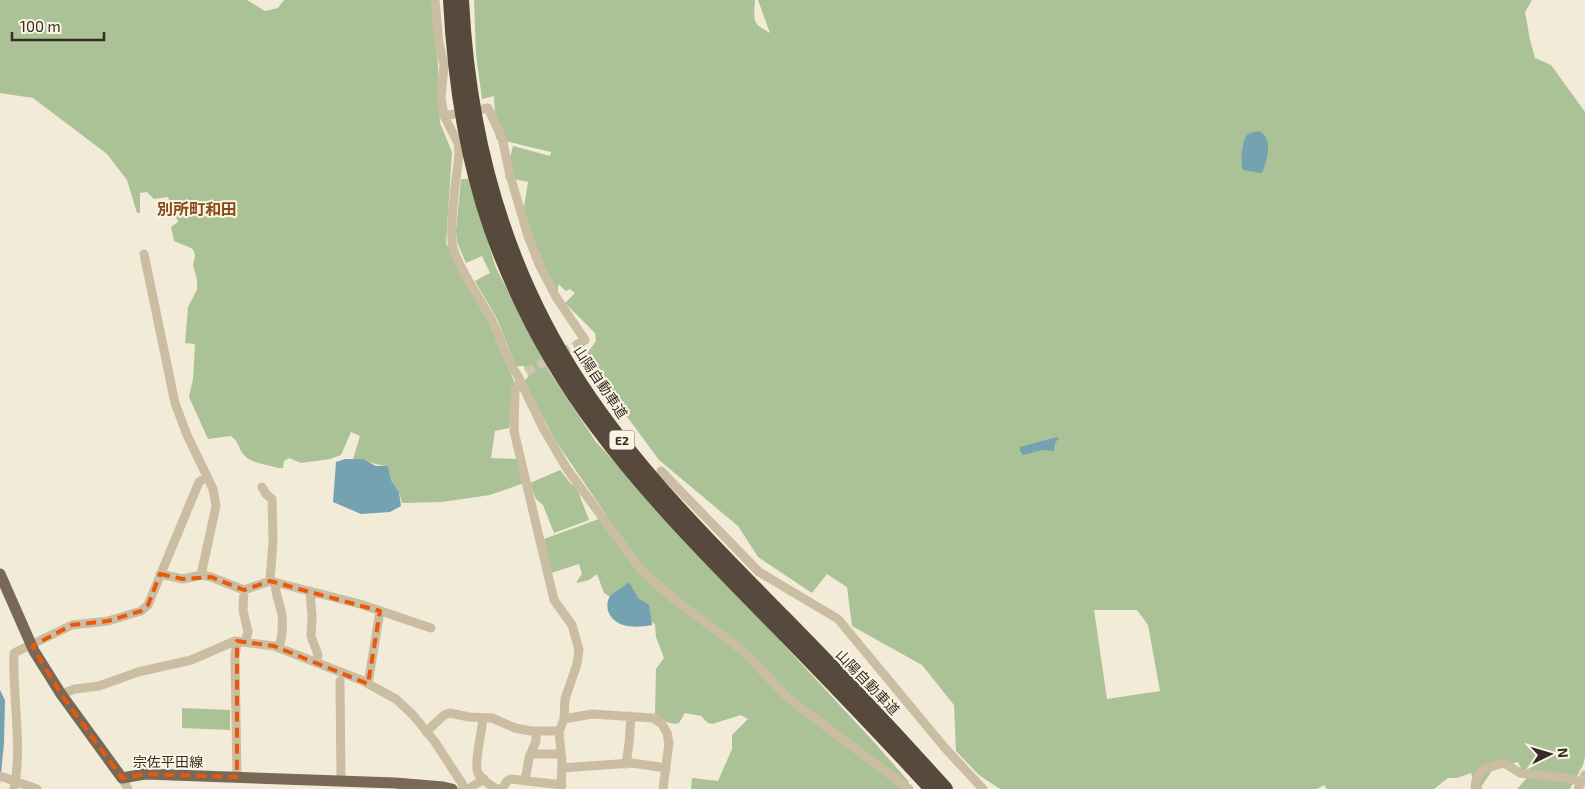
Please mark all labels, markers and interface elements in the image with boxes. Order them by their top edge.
scale bar [12,10,105,42]
text: 100 m [20,17,61,35]
district label: 別所町和田 [157,199,237,218]
street label: 山陽自動車道 [570,342,632,422]
road number: E2 [610,430,634,450]
street label: 山陽自動車道 [833,646,903,718]
north arrow [1525,729,1575,779]
text: N [1555,747,1572,759]
street label: 宗佐平田線 [133,753,203,770]

